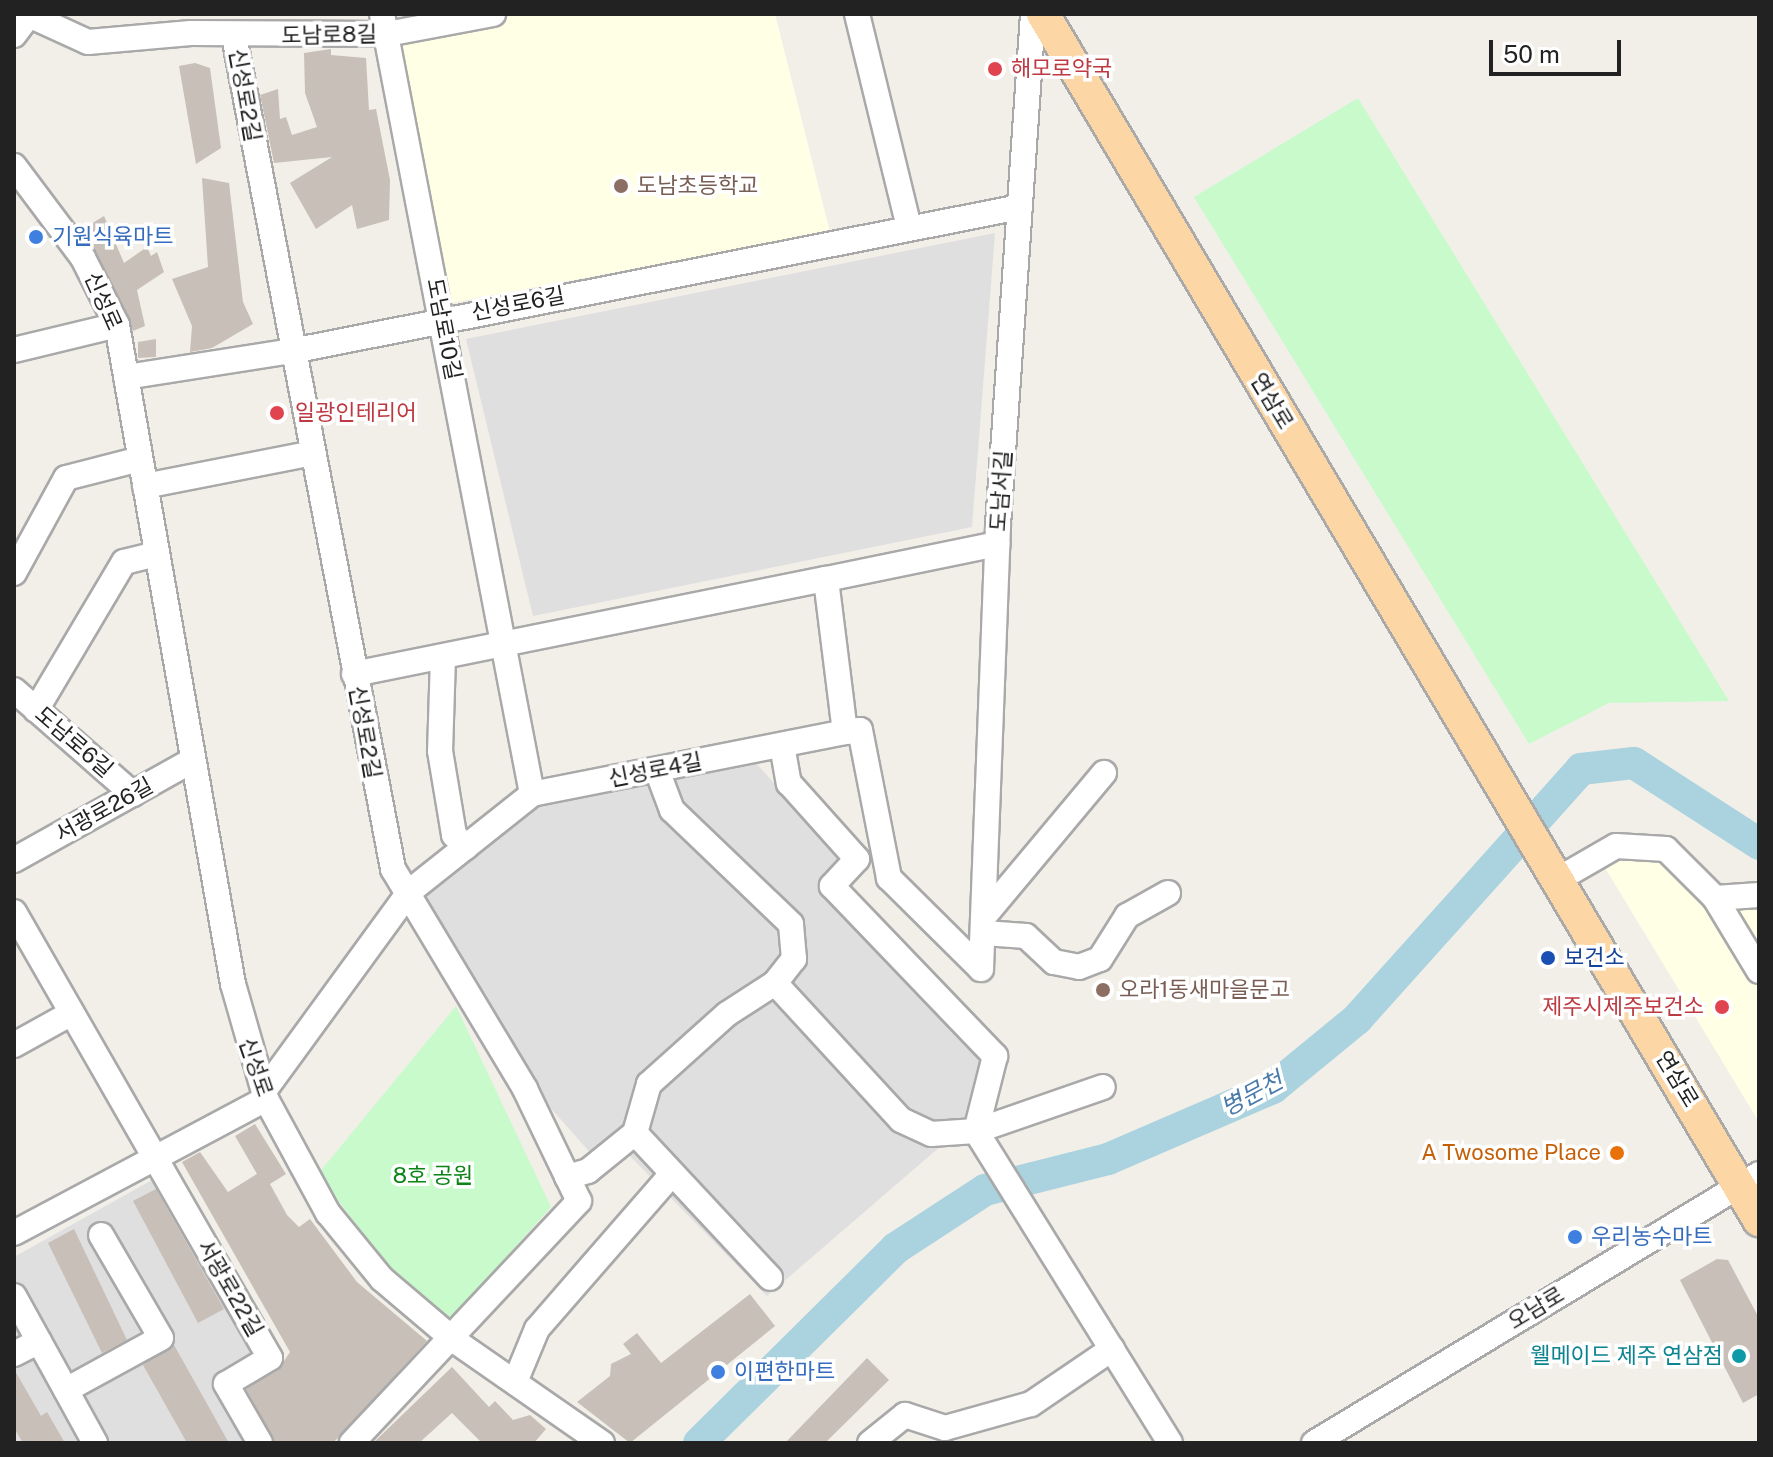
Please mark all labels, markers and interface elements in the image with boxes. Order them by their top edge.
street label: 도남로8길 [281,21,377,49]
scale bar [1493,24,1625,74]
text: 50 m [1503,40,1560,68]
street label: 신성로2길 [224,46,266,144]
place label: 해모로약국 [1011,56,1112,82]
marker: 해모로약국 [986,60,1004,78]
place label: 도남초등학교 [637,173,758,199]
marker: 도남초등학교 [612,177,630,195]
place label: 기원식육마트 [52,224,173,250]
marker: 기원식육마트 [27,228,45,246]
street label: 신성로 [79,268,127,334]
street label: 도남로10길 [421,276,467,382]
street label: 신성로6길 [469,282,567,326]
street label: 연삼로 [1245,368,1299,434]
place label: 일광인테리어 [295,400,416,426]
marker: 일광인테리어 [266,402,288,424]
street label: 도남서길 [985,450,1017,532]
street label: 신성로2길 [344,683,386,781]
street label: 도남로6길 [30,701,118,783]
street label: 신성로4길 [606,748,704,792]
street label: 서광로26길 [50,772,158,848]
place label: 보건소 [1564,945,1625,971]
marker: 보건소 [1539,949,1557,967]
place label: 오라1동새마을문고 [1119,977,1290,1003]
marker: 오라1동새마을문고 [1094,981,1112,999]
place label: 제주시제주보건소 [1542,994,1704,1020]
marker: 제주시제주보건소 [1711,996,1733,1018]
street label: 신성로 [234,1034,278,1100]
street label: 연삼로 [1650,1046,1704,1112]
water label: 병문천 [1216,1066,1288,1122]
place label: A Twosome Place [1421,1140,1601,1166]
marker: A Twosome Place [1608,1144,1626,1162]
park label: 8호 공원 [393,1163,473,1189]
place label: 우리농수마트 [1591,1224,1712,1250]
marker: 우리농수마트 [1566,1228,1584,1246]
street label: 서광로22길 [192,1235,268,1341]
street label: 오남로 [1503,1281,1569,1335]
place label: 웰메이드 제주 연삼점 [1530,1343,1723,1369]
marker: 웰메이드 제주 연삼점 [1730,1347,1748,1365]
place label: 이편한마트 [734,1359,835,1385]
marker: 이편한마트 [709,1363,727,1381]

